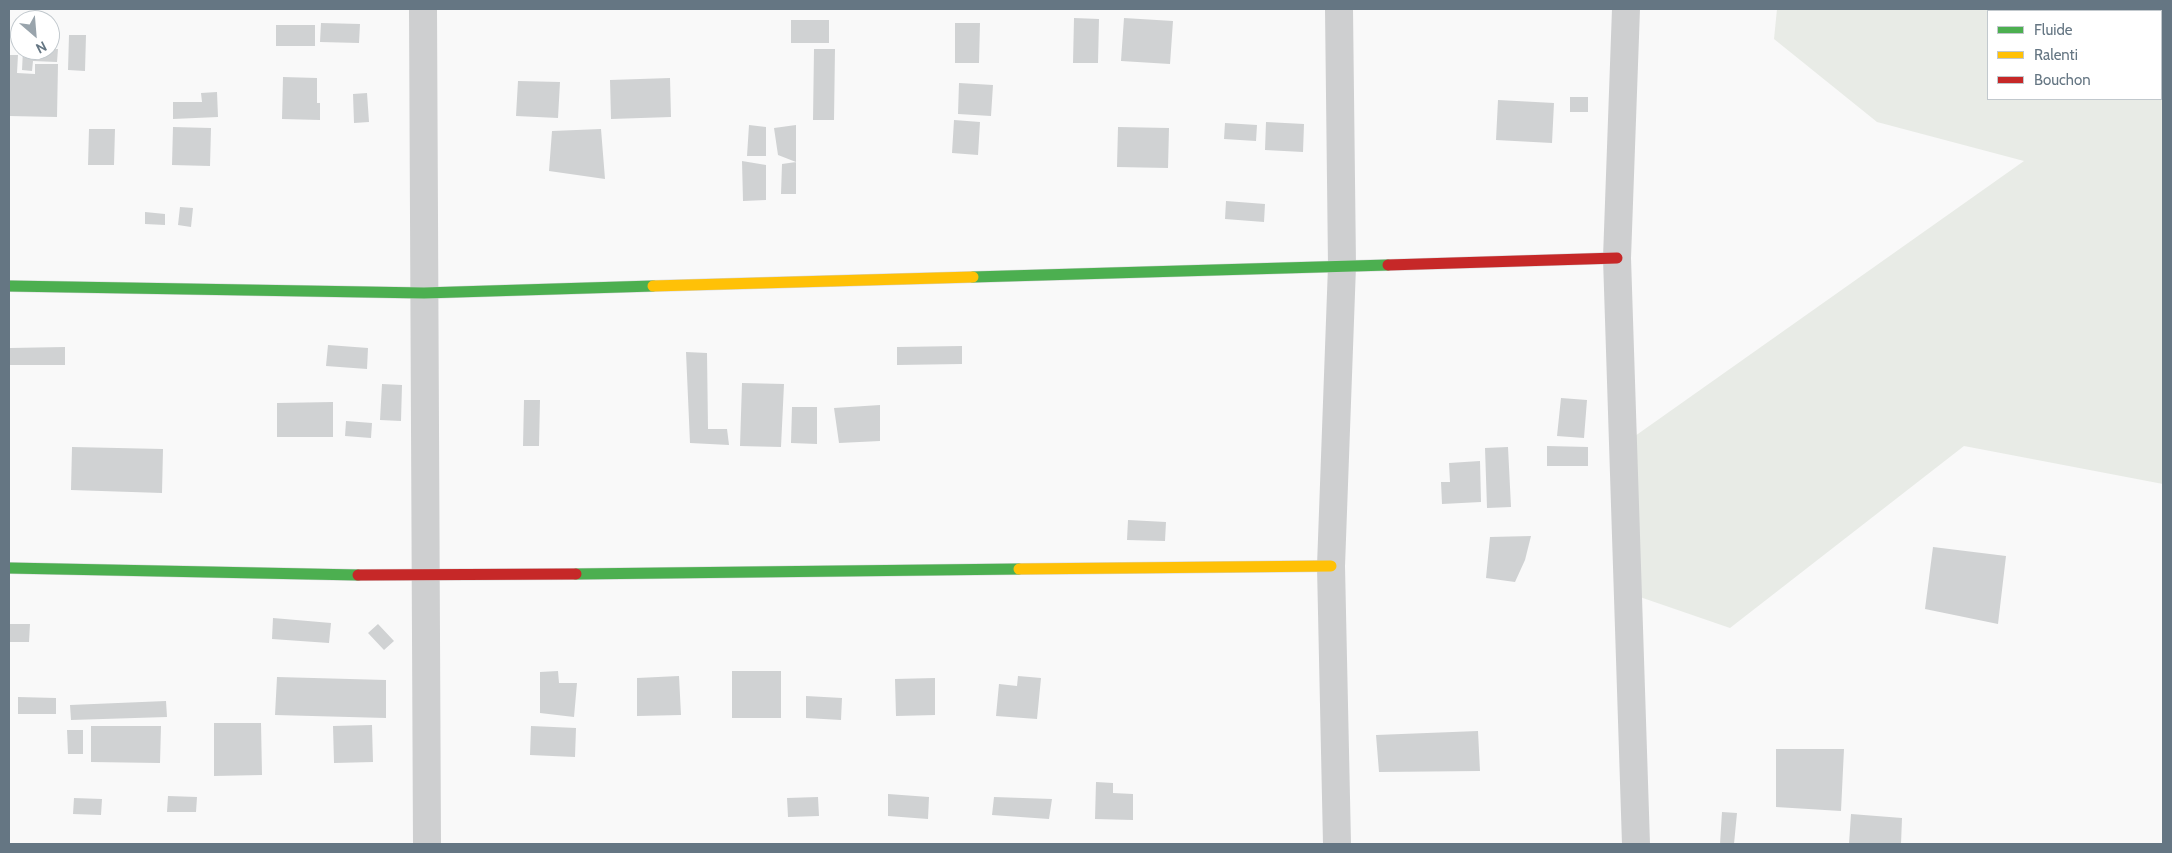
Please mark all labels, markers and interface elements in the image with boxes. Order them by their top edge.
north arrow [10,10,60,60]
legend [1987,10,2162,100]
text: Fluide [2034,21,2072,39]
text: N [33,37,50,58]
text: Ralenti [2034,46,2078,64]
text: Bouchon [2034,71,2091,89]

